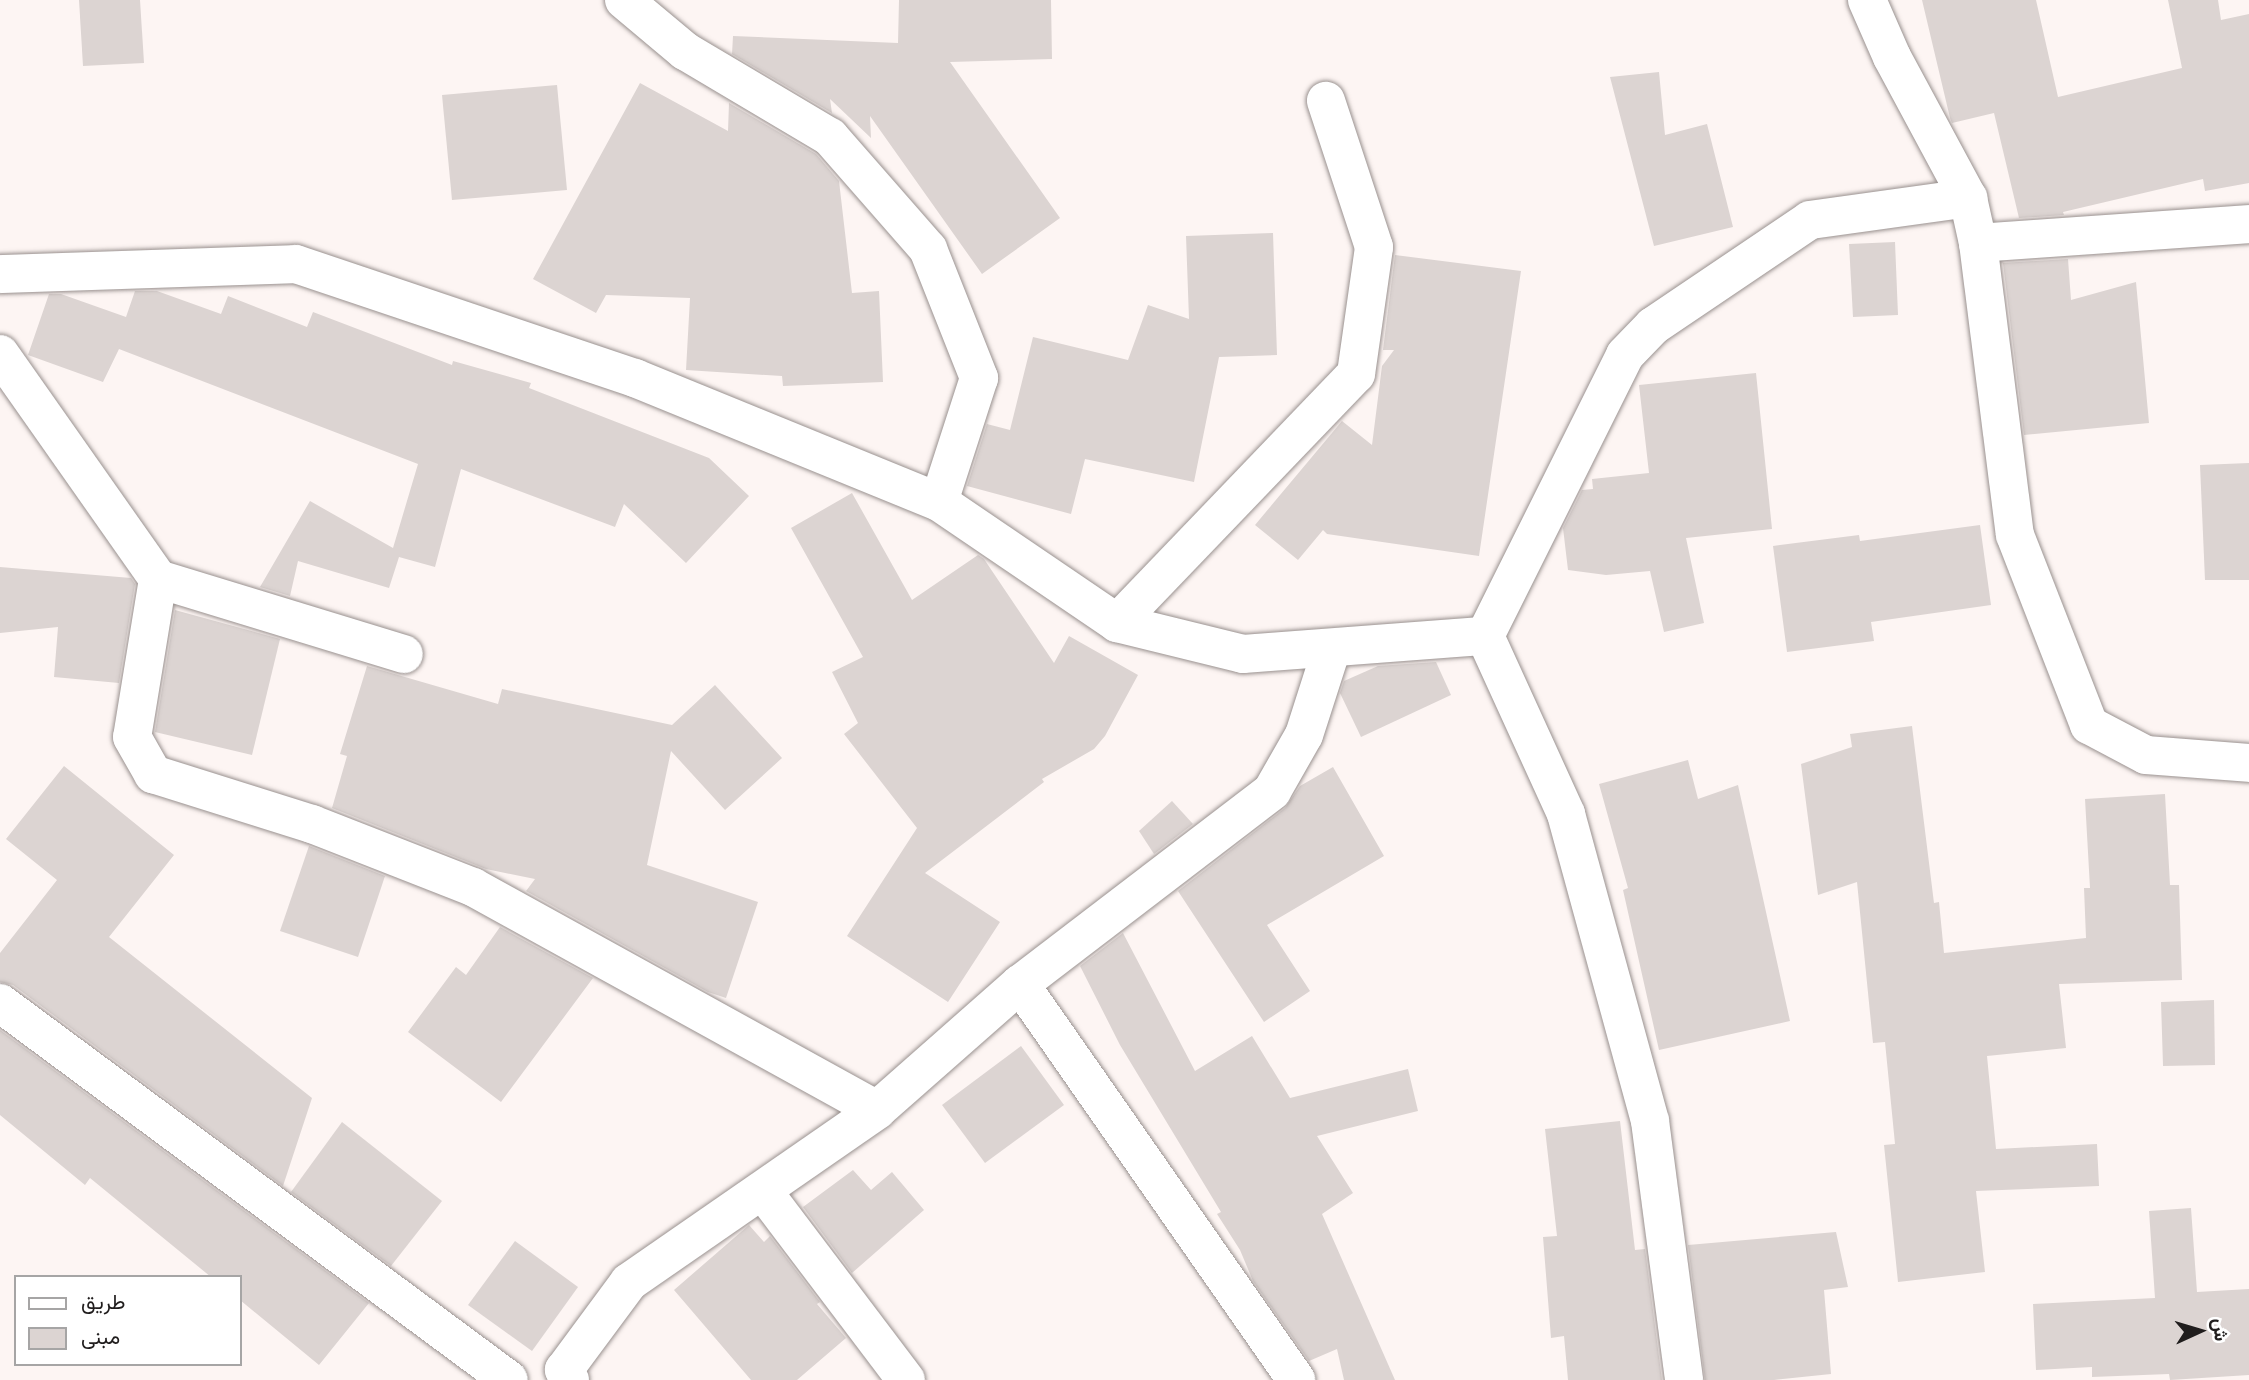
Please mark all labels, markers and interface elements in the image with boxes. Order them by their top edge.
legend [14,1275,242,1366]
text: طريق [81,1289,126,1314]
north arrow [2165,1296,2235,1366]
text: ش [2209,1317,2233,1342]
text: مبنى [81,1324,120,1349]

